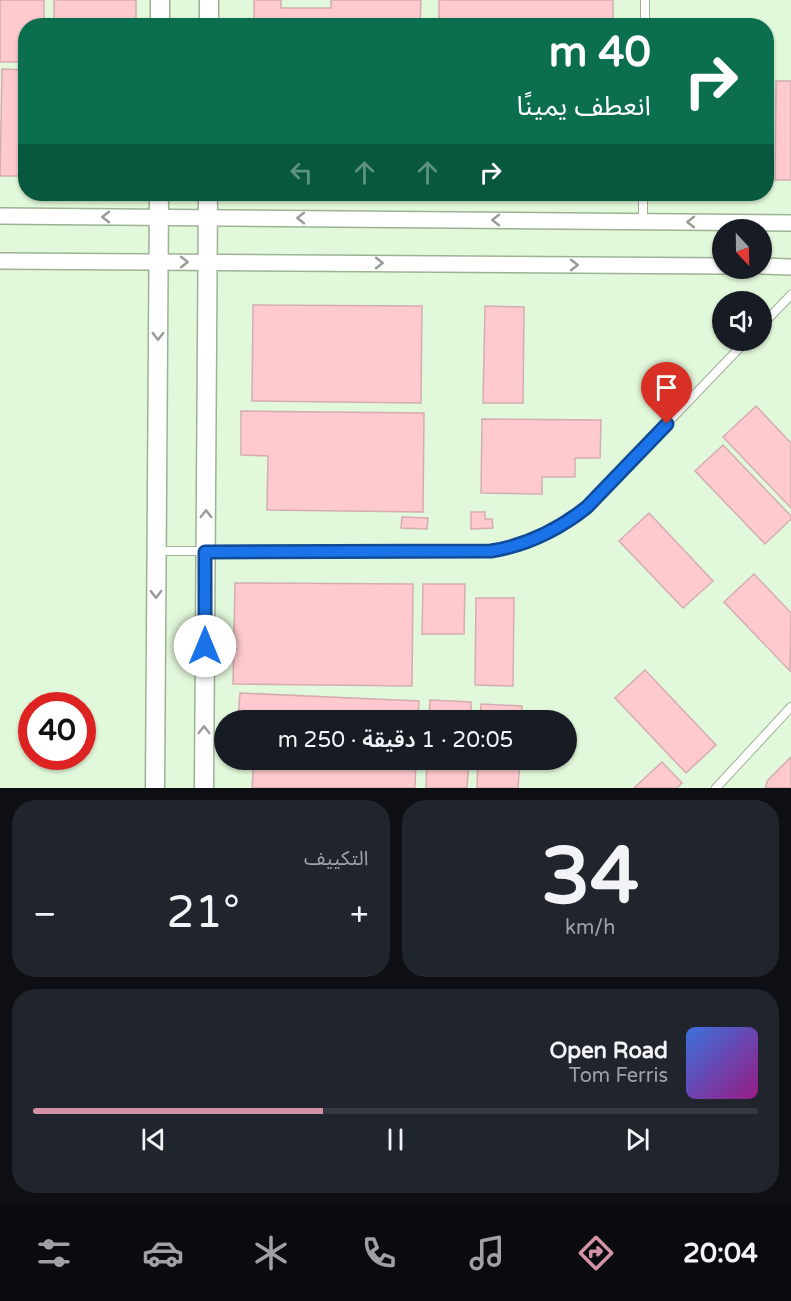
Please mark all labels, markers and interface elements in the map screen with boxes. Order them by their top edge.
text: 40 m [549,27,651,78]
icon: right [672,42,750,120]
text: انعطف يمينًا [517,90,651,123]
icon: left [285,156,318,189]
icon: ahead [348,156,381,189]
icon: ahead [411,156,444,189]
icon: right [474,156,507,189]
one-way arrow [101,211,110,223]
one-way arrow [296,212,305,225]
one-way arrow [491,214,500,226]
one-way arrow [686,216,695,228]
north arrow [712,219,772,279]
map controls [712,219,772,351]
one-way arrow [180,256,189,268]
one-way arrow [375,257,384,269]
one-way arrow [570,259,579,271]
button: sound [712,291,772,351]
one-way arrow [152,331,164,340]
pin [641,362,692,424]
icon: arrive [650,371,683,404]
one-way arrow [199,509,212,518]
one-way arrow [150,589,162,598]
position arrow [173,614,237,678]
speed limit sign: 40 [18,692,96,770]
one-way arrow [198,725,210,734]
text: 20:05 · 1 دقيقة · 250 m [278,727,513,753]
text: 34 [541,830,639,924]
text: التكييف [304,847,369,871]
text: 21° [166,886,240,940]
text: − [33,895,57,934]
text: + [350,895,368,934]
text: km/h [565,916,615,940]
text: Open Road [550,1038,668,1064]
text: Tom Ferris [569,1064,668,1088]
icon: previous [137,1123,170,1156]
icon: pause [379,1123,412,1156]
icon: next [621,1123,654,1156]
icon: filters [33,1232,75,1274]
icon: car [142,1232,184,1274]
icon: climate [250,1232,292,1274]
icon: phone [358,1232,400,1274]
icon: music [466,1232,508,1274]
icon: directions [575,1232,617,1274]
text: 20:04 [683,1237,758,1270]

